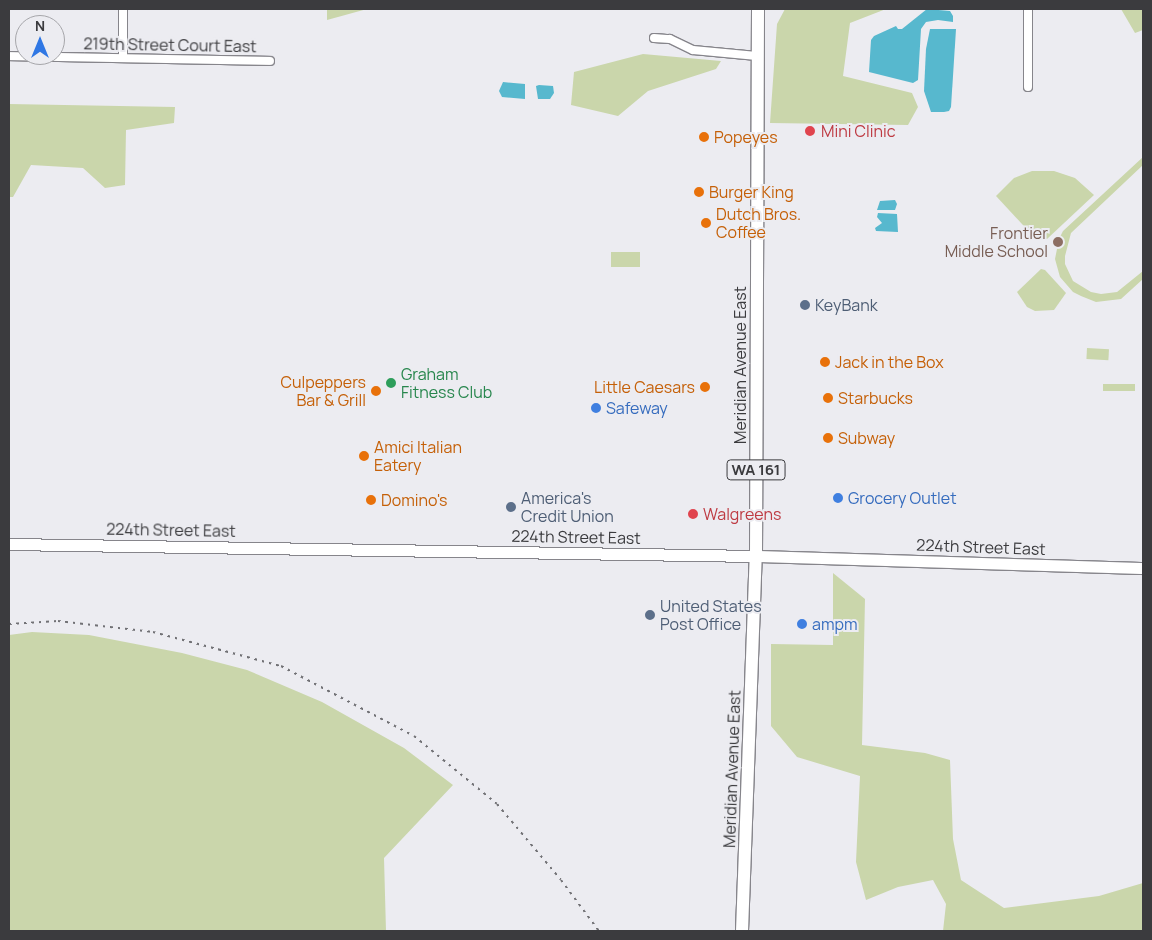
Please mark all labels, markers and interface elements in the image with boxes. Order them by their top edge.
north arrow [15,15,65,65]
text: N [35,16,45,35]
street label: 219th Street Court East [83,34,257,56]
place label: Mini Clinic [821,121,896,141]
marker: Mini Clinic [803,124,817,138]
place label: Popeyes [714,127,778,147]
marker: Popeyes [698,131,710,143]
place label: Burger King [709,182,794,202]
marker: Burger King [693,186,705,198]
place label: Dutch Bros. Coffee [716,204,801,242]
marker: Dutch Bros. Coffee [700,217,712,229]
place label: Frontier Middle School [945,223,1048,261]
marker: Frontier Middle School [1052,236,1064,248]
street label: Meridian Avenue East [730,286,750,444]
place label: KeyBank [815,295,878,315]
marker: KeyBank [799,299,811,311]
place label: Jack in the Box [835,352,944,372]
marker: Jack in the Box [819,356,831,368]
place label: Graham Fitness Club [401,364,492,402]
place label: Culpeppers Bar & Grill [281,372,366,410]
marker: Graham Fitness Club [385,377,397,389]
place label: Little Caesars [594,377,695,397]
marker: Little Caesars [699,381,711,393]
marker: Culpeppers Bar & Grill [370,385,382,397]
place label: Starbucks [838,388,913,408]
marker: Starbucks [822,392,834,404]
place label: Safeway [606,398,668,418]
marker: Safeway [590,402,602,414]
place label: Subway [838,428,895,448]
marker: Subway [822,432,834,444]
place label: Amici Italian Eatery [374,437,462,475]
marker: Amici Italian Eatery [358,450,370,462]
road number: WA 161 [726,458,786,482]
place label: America's Credit Union [521,488,614,526]
place label: Grocery Outlet [848,488,957,508]
place label: Domino's [381,490,447,510]
marker: Grocery Outlet [832,492,844,504]
marker: Domino's [365,494,377,506]
marker: America's Credit Union [505,501,517,513]
place label: Walgreens [703,504,781,524]
marker: Walgreens [687,508,699,520]
street label: 224th Street East [106,519,236,541]
street label: 224th Street East [511,526,641,548]
street label: 224th Street East [916,535,1046,559]
place label: United States Post Office [660,596,762,634]
marker: United States Post Office [644,609,656,621]
place label: ampm [812,614,857,634]
marker: ampm [796,618,808,630]
street label: Meridian Avenue East [720,690,744,848]

